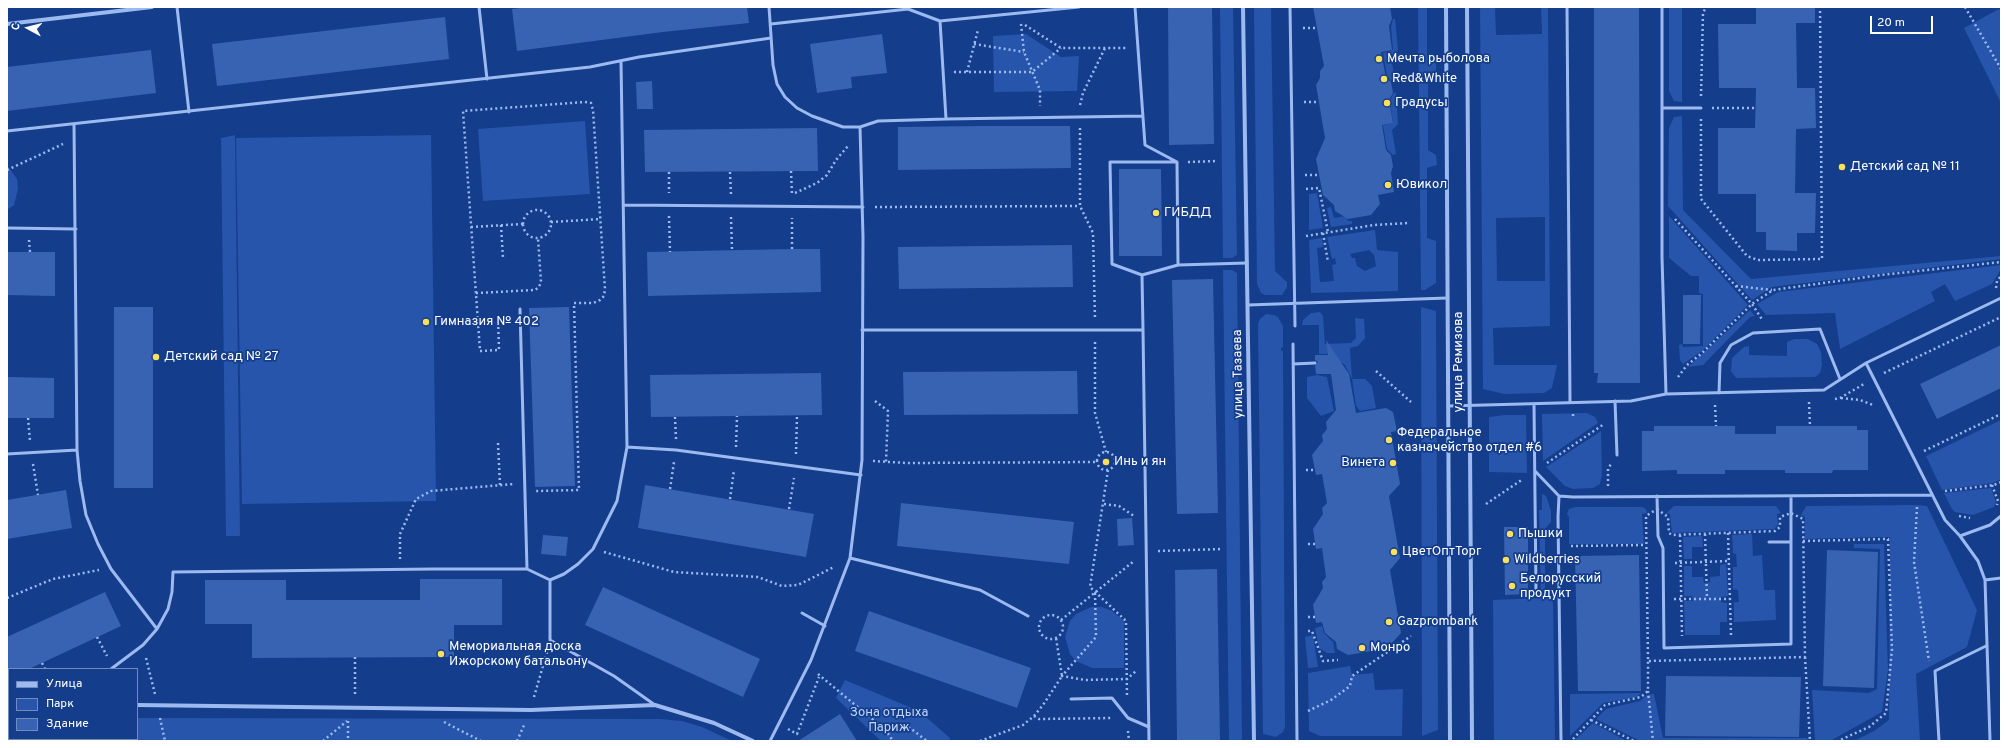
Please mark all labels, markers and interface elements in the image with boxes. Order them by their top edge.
north arrow [8,8,48,48]
scale bar [1872,8,1935,34]
text: 20 m [1877,15,1905,31]
text: С [9,22,23,31]
place label: Мечта рыболова [1387,51,1490,67]
marker: Мечта рыболова [1374,54,1384,64]
place label: Red&White [1392,71,1457,87]
marker: Red&White [1379,74,1389,84]
place label: Градусы [1395,95,1448,111]
marker: Градусы [1382,98,1392,108]
place label: Детский сад № 11 [1850,159,1960,175]
marker: Детский сад № 11 [1837,162,1847,172]
place label: Ювикол [1396,177,1447,193]
marker: Ювикол [1383,180,1393,190]
place label: ГИБДД [1164,205,1211,221]
marker: ГИБДД [1151,208,1161,218]
street label: улица Ремизова [1451,312,1467,412]
place label: Гимназия № 402 [434,314,539,330]
marker: Гимназия № 402 [421,317,431,327]
street label: улица Тазаева [1230,329,1248,419]
place label: Детский сад № 27 [164,349,279,365]
marker: Детский сад № 27 [151,352,161,362]
place label: Федеральное казначейство отдел #6 [1397,425,1542,456]
marker: Федеральное казначейство отдел #6 [1384,435,1394,445]
place label: Инь и ян [1114,454,1166,470]
place label: Винета [1341,455,1385,471]
marker: Инь и ян [1101,457,1111,467]
marker: Винета [1388,458,1398,468]
place label: Пышки [1518,526,1563,542]
marker: Пышки [1505,529,1515,539]
place label: ЦветОптТорг [1402,544,1481,560]
marker: ЦветОптТорг [1389,547,1399,557]
place label: Wildberries [1514,552,1580,568]
marker: Wildberries [1501,555,1511,565]
place label: Белорусский продукт [1520,571,1601,602]
marker: Белорусский продукт [1507,581,1517,591]
place label: Gazprombank [1397,614,1478,630]
marker: Gazprombank [1384,617,1394,627]
place label: Мемориальная доска Ижорскому батальону [449,639,588,670]
place label: Монро [1370,640,1410,656]
marker: Монро [1357,643,1367,653]
marker: Мемориальная доска Ижорскому батальону [436,649,446,659]
legend [8,668,138,740]
text: Улица [46,676,82,692]
text: Парк [46,696,74,712]
park label: Зона отдыха Париж [850,705,928,736]
text: Здание [46,716,89,732]

